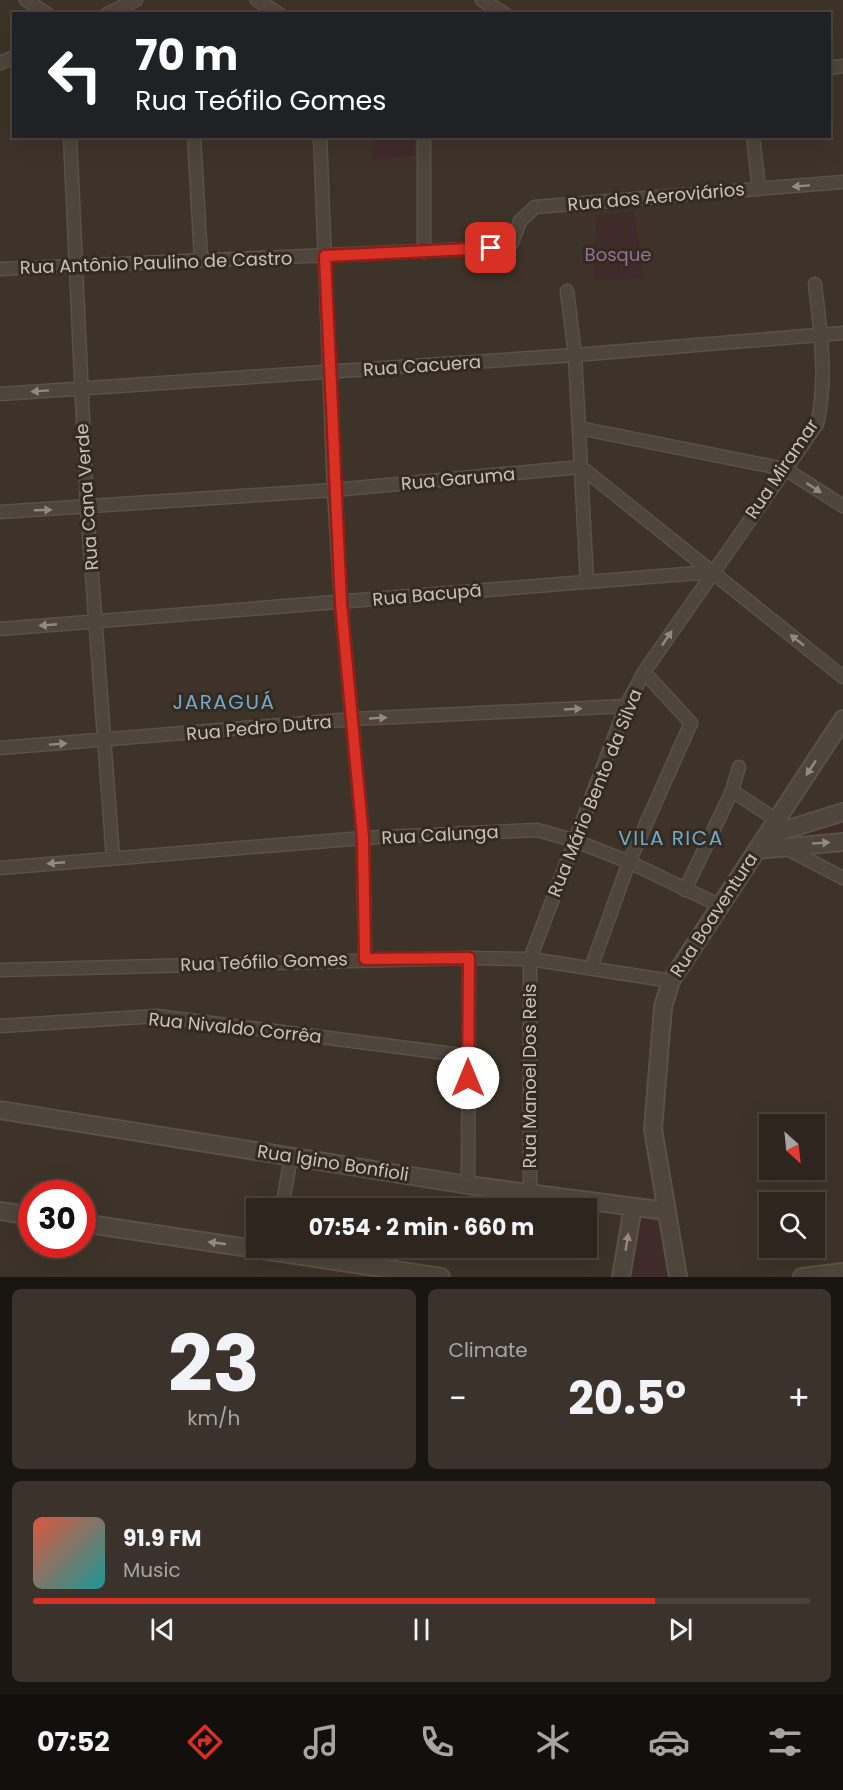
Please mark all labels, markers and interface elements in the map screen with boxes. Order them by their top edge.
text: 70 m [135,26,238,85]
icon: left [36,36,114,114]
text: Rua Teófilo Gomes [135,82,386,119]
street label: Rua dos Aeroviários [566,176,746,217]
one-way arrow [792,181,811,190]
pin [465,222,516,273]
icon: arrive [474,231,507,264]
park label: Bosque [585,242,651,267]
street label: Rua Antônio Paulino de Castro [19,245,293,280]
street label: Rua Cacuera [362,349,482,382]
one-way arrow [31,387,50,396]
street label: Rua Miramar [739,414,824,524]
street label: Rua Cana Verde [69,423,104,571]
street label: Rua Garuma [400,461,516,496]
one-way arrow [806,482,822,493]
one-way arrow [34,505,53,514]
street label: Rua Bacupã [371,577,483,612]
one-way arrow [39,621,58,630]
one-way arrow [661,630,672,646]
one-way arrow [789,634,805,647]
street label: Rua Mário Bento da Silva [541,685,648,900]
district label: JARAGUÁ [173,688,275,716]
one-way arrow [564,704,583,713]
street label: Rua Pedro Dutra [185,709,333,746]
one-way arrow [369,714,388,723]
one-way arrow [49,739,68,749]
one-way arrow [805,760,817,776]
street label: Rua Calunga [381,819,499,850]
district label: VILA RICA [618,824,724,852]
one-way arrow [811,839,830,848]
street label: Rua Boaventura [664,848,763,982]
one-way arrow [47,858,66,868]
street label: Rua Teófilo Gomes [180,946,348,977]
street label: Rua Manoel Dos Reis [517,984,542,1168]
street label: Rua Nivaldo Corrêa [147,1006,323,1049]
position arrow [436,1046,500,1110]
north arrow [759,1114,825,1180]
map controls [759,1114,825,1258]
street label: Rua Igino Bonfioli [256,1138,411,1187]
speed limit sign: 30 [18,1180,96,1258]
button: search [759,1192,825,1258]
text: 07:54 · 2 min · 660 m [309,1212,534,1243]
one-way arrow [623,1232,632,1251]
one-way arrow [208,1239,227,1248]
text: 23 [168,1309,260,1418]
text: Climate [449,1336,528,1364]
text: 20.5° [568,1367,686,1430]
text: − [449,1375,467,1422]
text: + [787,1375,810,1422]
text: km/h [187,1404,240,1432]
text: 91.9 FM [123,1523,201,1554]
text: Music [123,1556,181,1584]
icon: previous [146,1613,179,1646]
icon: pause [405,1613,438,1646]
icon: next [664,1613,697,1646]
icon: directions [184,1721,226,1763]
icon: music [300,1721,342,1763]
icon: phone [416,1721,458,1763]
icon: climate [532,1721,574,1763]
icon: car [648,1721,690,1763]
icon: filters [764,1721,806,1763]
text: 07:52 [37,1723,110,1760]

